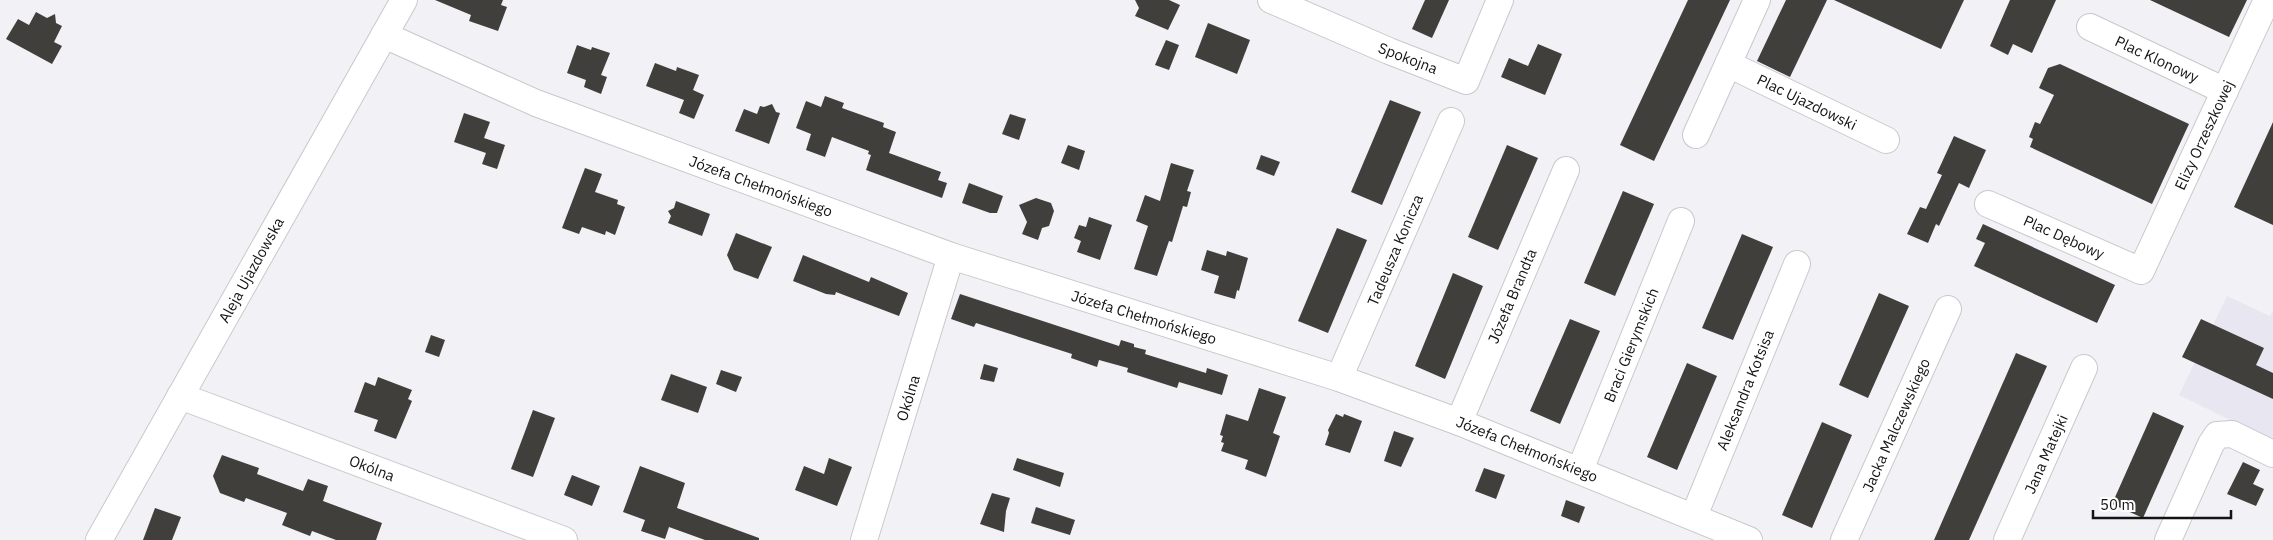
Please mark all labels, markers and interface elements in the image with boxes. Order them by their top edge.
street label: Plac Klonowy [2112,31,2202,87]
street label: Spokojna [1376,38,1440,78]
street label: Plac Ujazdowski [1754,70,1860,134]
street label: Elizy Orzeszkowej [2170,77,2238,193]
street label: Józefa Chełmońskiego [687,151,835,221]
street label: Tadeusza Konicza [1363,192,1427,308]
street label: Plac Dębowy [2021,211,2108,263]
street label: Aleja Ujazdowska [214,214,288,326]
street label: Józefa Brandta [1483,246,1541,346]
street label: Braci Gierymskich [1599,285,1663,405]
street label: Józefa Chełmońskiego [1069,286,1219,348]
street label: Aleksandra Kotsisa [1712,327,1778,453]
street label: Jacka Malczewskiego [1858,355,1934,495]
street label: Okólna [892,373,924,423]
street label: Jana Matejki [2020,411,2072,497]
street label: Józefa Chełmońskiego [1453,412,1601,486]
street label: Okólna [347,451,397,485]
scale bar [2093,488,2230,520]
text: 50 m [2100,495,2135,514]

